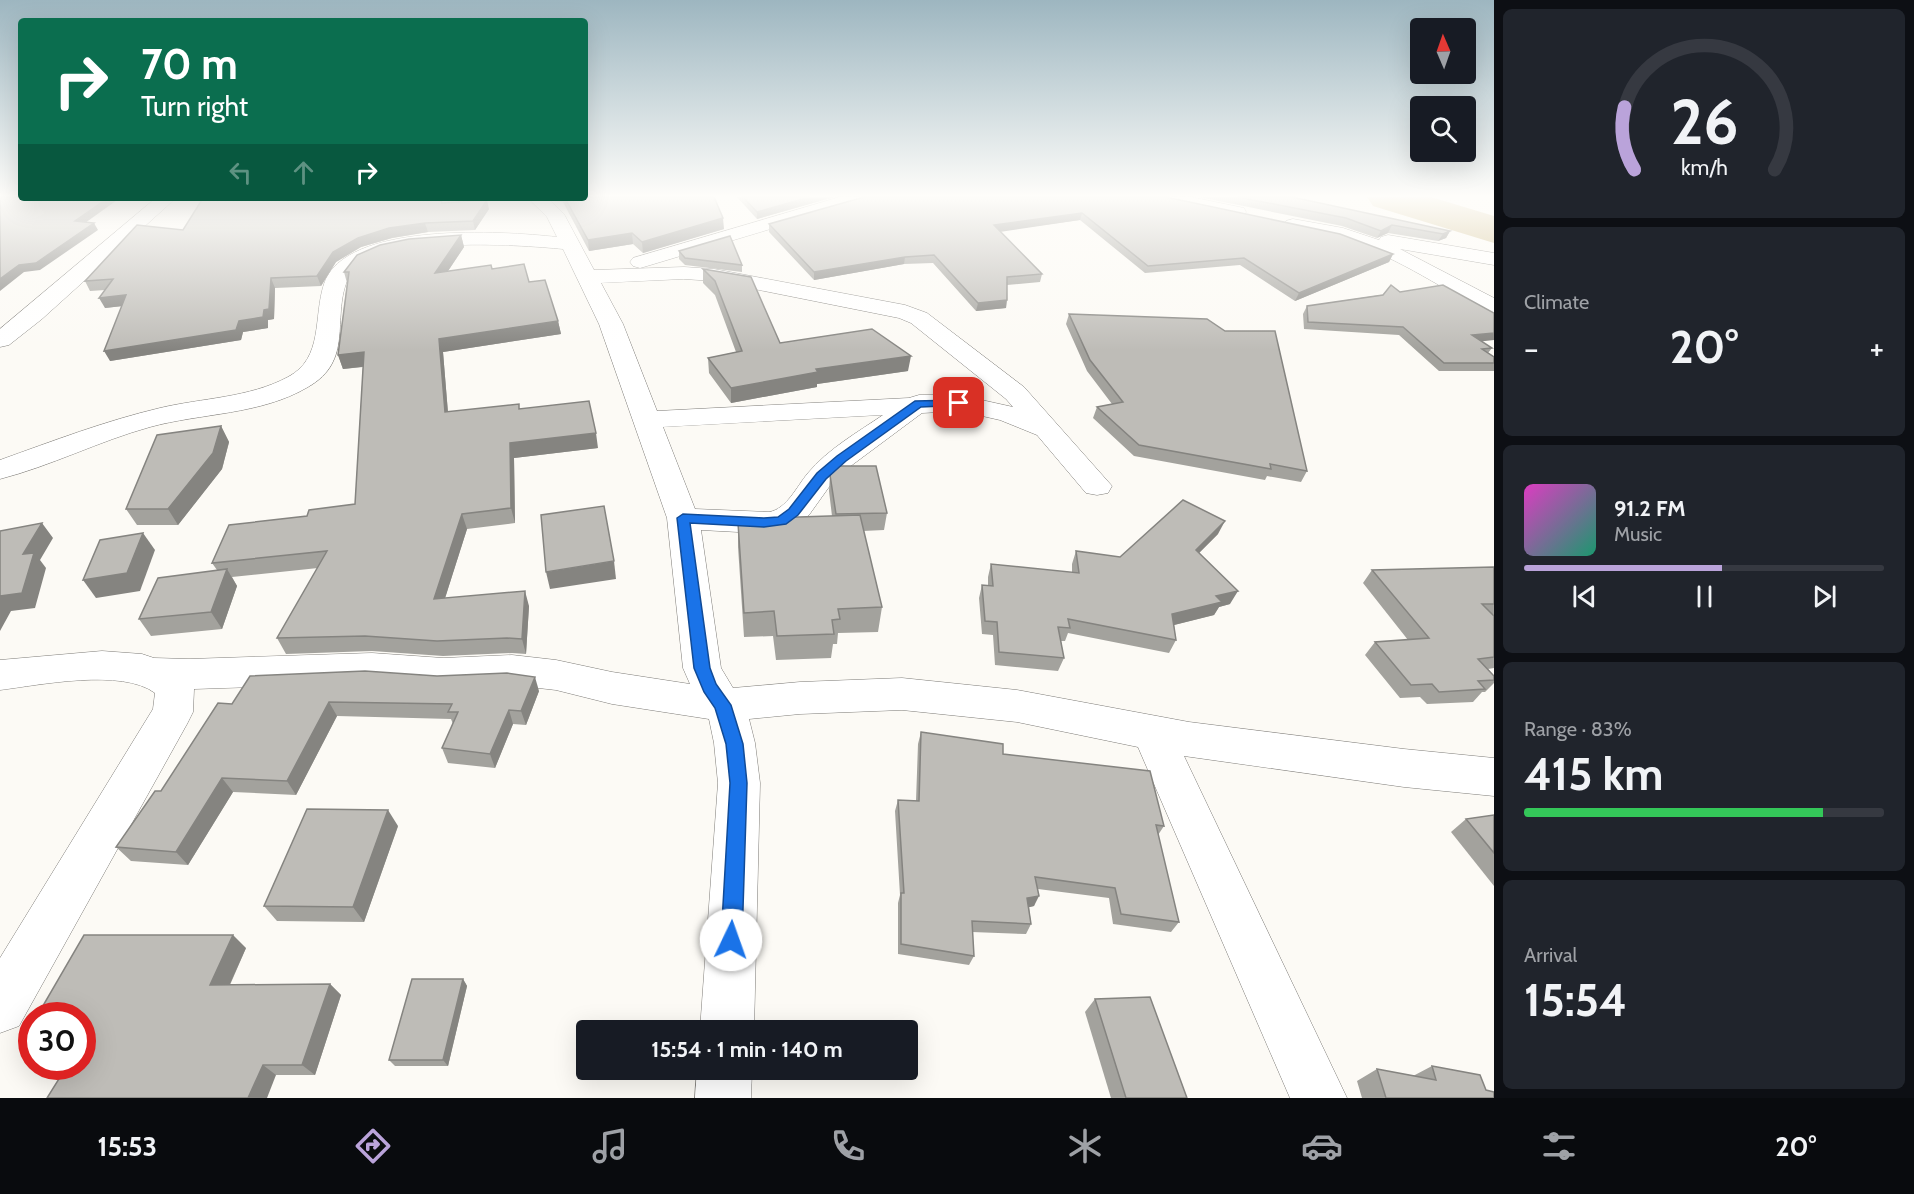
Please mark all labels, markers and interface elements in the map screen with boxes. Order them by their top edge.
north arrow [1410,18,1476,84]
map controls [1410,18,1476,162]
text: 70 m [141,38,238,90]
icon: right [42,42,120,120]
text: 26 [1670,85,1738,161]
text: Turn right [141,90,248,123]
button: search [1410,96,1476,162]
text: km/h [1681,155,1727,181]
icon: left [224,156,257,189]
icon: ahead [287,156,320,189]
icon: right [350,156,383,189]
text: Climate [1524,290,1589,314]
text: 20° [1670,320,1738,374]
text: − [1524,328,1539,368]
text: + [1869,328,1884,368]
pin [933,377,984,428]
icon: arrive [942,386,975,419]
text: 91.2 FM [1614,495,1685,522]
text: Music [1614,522,1662,546]
icon: previous [1568,580,1601,613]
icon: pause [1688,580,1721,613]
icon: next [1808,580,1841,613]
text: Range · 83% [1524,717,1632,741]
text: 415 km [1524,747,1663,801]
position arrow [699,908,763,972]
text: Arrival [1524,943,1577,967]
text: 15:54 [1524,973,1627,1027]
speed limit sign: 30 [18,1002,96,1080]
text: 15:54 · 1 min · 140 m [651,1036,843,1063]
icon: directions [352,1125,394,1167]
icon: music [589,1125,631,1167]
icon: phone [827,1125,869,1167]
icon: climate [1064,1125,1106,1167]
icon: car [1301,1125,1343,1167]
icon: filters [1538,1125,1580,1167]
text: 15:53 [98,1130,157,1163]
text: 20° [1775,1130,1816,1163]

